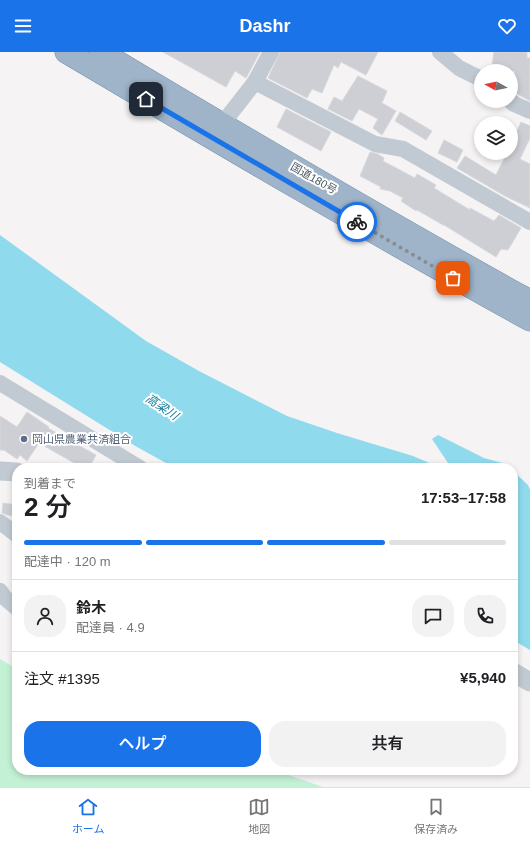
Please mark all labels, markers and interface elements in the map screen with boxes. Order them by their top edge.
icon: menu [12,15,34,37]
icon: heart [496,15,518,37]
text: Dashr [239,16,291,36]
north arrow [474,64,518,108]
map controls [474,64,518,160]
pin [129,82,163,116]
icon: home [135,88,157,110]
button: layers [474,116,518,160]
street label: 国道180号 [289,160,339,196]
courier [337,202,377,242]
icon: bike [346,211,368,233]
pin [436,261,470,295]
icon: bag [442,267,464,289]
water label: 高梁川 [143,391,182,424]
place label: 岡山県農業共済組合 [32,433,131,445]
marker: 岡山県農業共済組合 [19,434,29,444]
text: 到着まで [24,476,76,491]
text: 17:53–17:58 [421,489,506,506]
text: 2 分 [24,492,72,522]
text: 配達中 · 120 m [24,554,111,569]
button: person [24,595,66,637]
button: chat [412,595,454,637]
button: phone [464,595,506,637]
text: 鈴木 [76,599,106,616]
text: 配達員 · 4.9 [76,620,145,635]
text: ¥5,940 [460,669,506,686]
text: 注文 #1395 [24,670,100,687]
button: ヘルプ [24,721,261,767]
button: 共有 [269,721,506,767]
tab: ホーム [72,796,105,836]
tab: 地図 [248,796,270,836]
tab: 保存済み [414,796,458,836]

